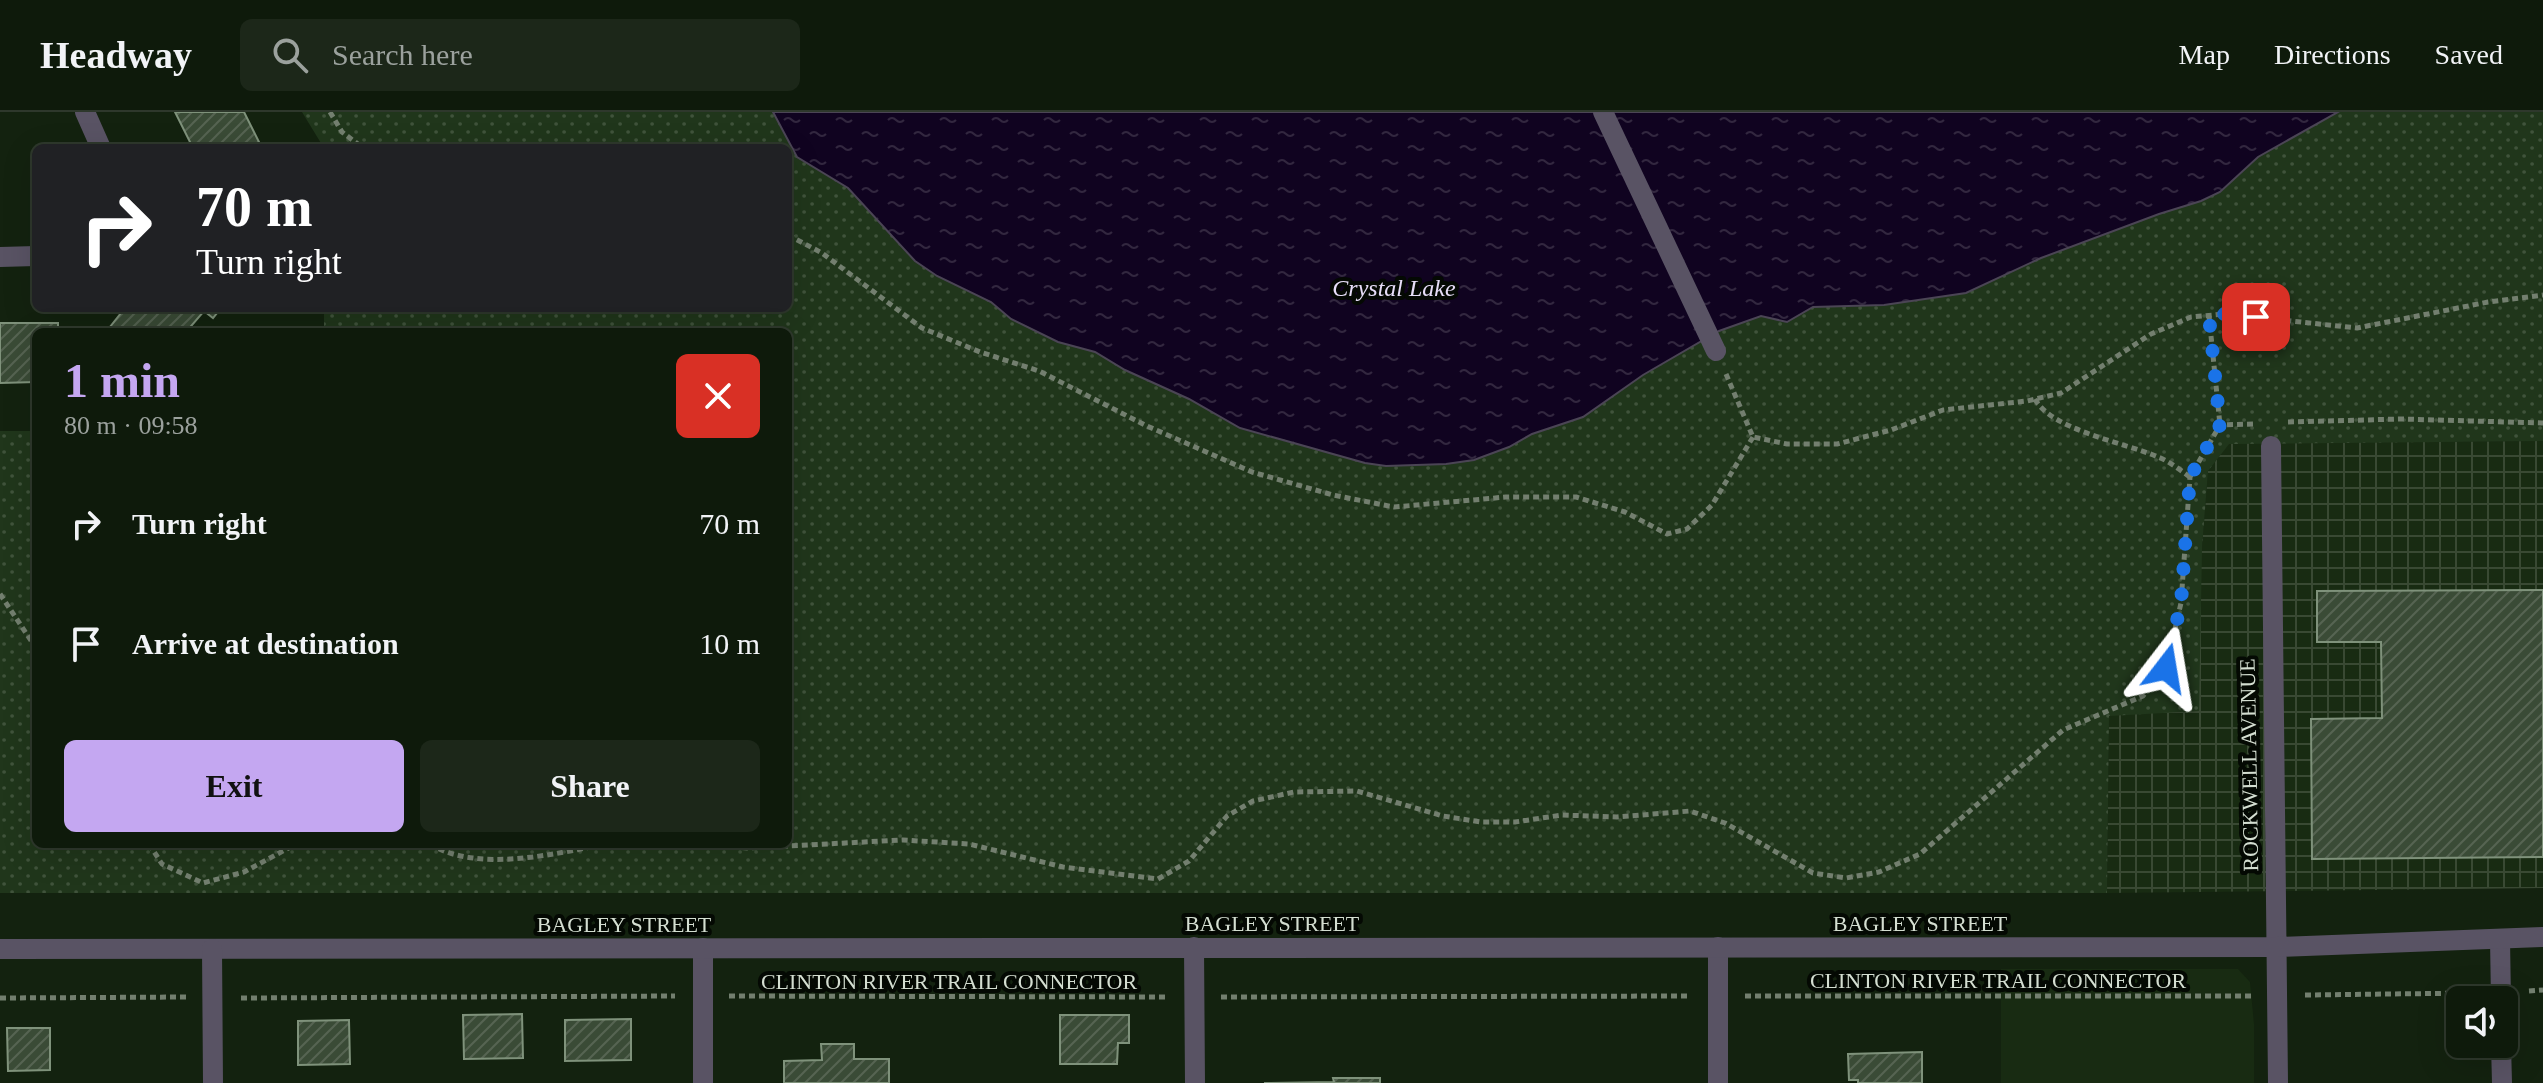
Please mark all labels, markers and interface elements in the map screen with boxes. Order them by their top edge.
search box [240,19,800,91]
icon: search [268,33,312,77]
text: Headway [40,34,192,76]
text: Search here [332,38,473,71]
text: Map [2179,39,2230,70]
text: Directions [2274,39,2391,70]
text: Saved [2435,39,2503,70]
icon: right [64,176,168,280]
text: 70 m [196,176,313,238]
text: Turn right [196,242,342,282]
water label: Crystal Lake [1332,275,1456,301]
pin [2222,283,2290,351]
icon: arrive [2234,295,2278,339]
text: 1 min [64,354,180,407]
button: close [676,354,760,438]
text: 80 m · 09:58 [64,411,198,440]
icon: right [64,502,108,546]
text: Turn right [132,507,267,540]
text: 70 m [699,507,760,540]
icon: arrive [64,622,108,666]
position arrow [2124,626,2208,710]
text: Arrive at destination [132,627,399,660]
text: 10 m [699,627,760,660]
street label: ROCKWELL AVENUE [2235,658,2263,872]
button: Exit [64,740,404,832]
button: Share [420,740,760,832]
street label: BAGLEY STREET [1185,911,1360,936]
street label: BAGLEY STREET [1833,911,2008,936]
street label: BAGLEY STREET [537,912,712,937]
street label: CLINTON RIVER TRAIL CONNECTOR [1810,968,2186,993]
street label: CLINTON RIVER TRAIL CONNECTOR [761,969,1137,994]
map controls [2446,986,2518,1058]
button: sound [2446,986,2518,1058]

